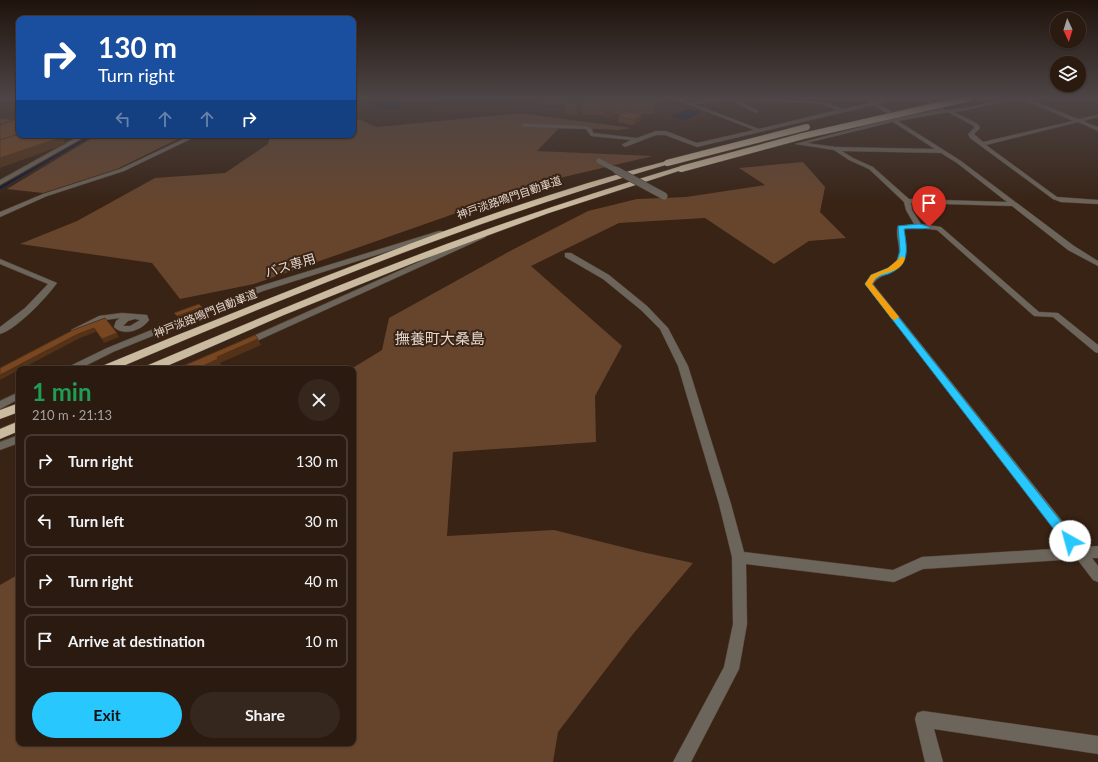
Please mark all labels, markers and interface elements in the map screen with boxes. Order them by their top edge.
north arrow [1050,12,1086,48]
map controls [1050,12,1086,92]
text: 130 m [98,30,177,64]
icon: right [32,32,84,84]
button: layers [1050,56,1086,92]
text: Turn right [98,64,175,86]
icon: left [112,108,134,130]
icon: ahead [154,108,176,130]
icon: ahead [196,108,218,130]
icon: right [238,108,260,130]
street label: 神戸淡路鳴門自動車道 [455,173,563,221]
pin [912,186,946,227]
icon: arrive [918,192,940,214]
street label: バス専用 [263,250,317,280]
street label: 神戸淡路鳴門自動車道 [152,286,258,340]
district label: 撫養町大桑島 [395,329,485,347]
text: 1 min [32,377,92,406]
button: close [298,379,340,421]
text: 210 m · 21:13 [32,407,112,423]
icon: right [34,450,56,472]
text: Turn right [68,452,133,470]
text: 130 m [296,452,338,470]
icon: left [34,510,56,532]
text: Turn left [68,512,124,530]
text: 30 m [304,512,338,530]
position arrow [1049,520,1091,562]
icon: right [34,570,56,592]
text: Turn right [68,572,133,590]
text: 40 m [304,572,338,590]
icon: arrive [34,630,56,652]
text: Arrive at destination [68,632,205,650]
text: 10 m [304,632,338,650]
button: Exit [32,692,182,738]
button: Share [190,692,340,738]

